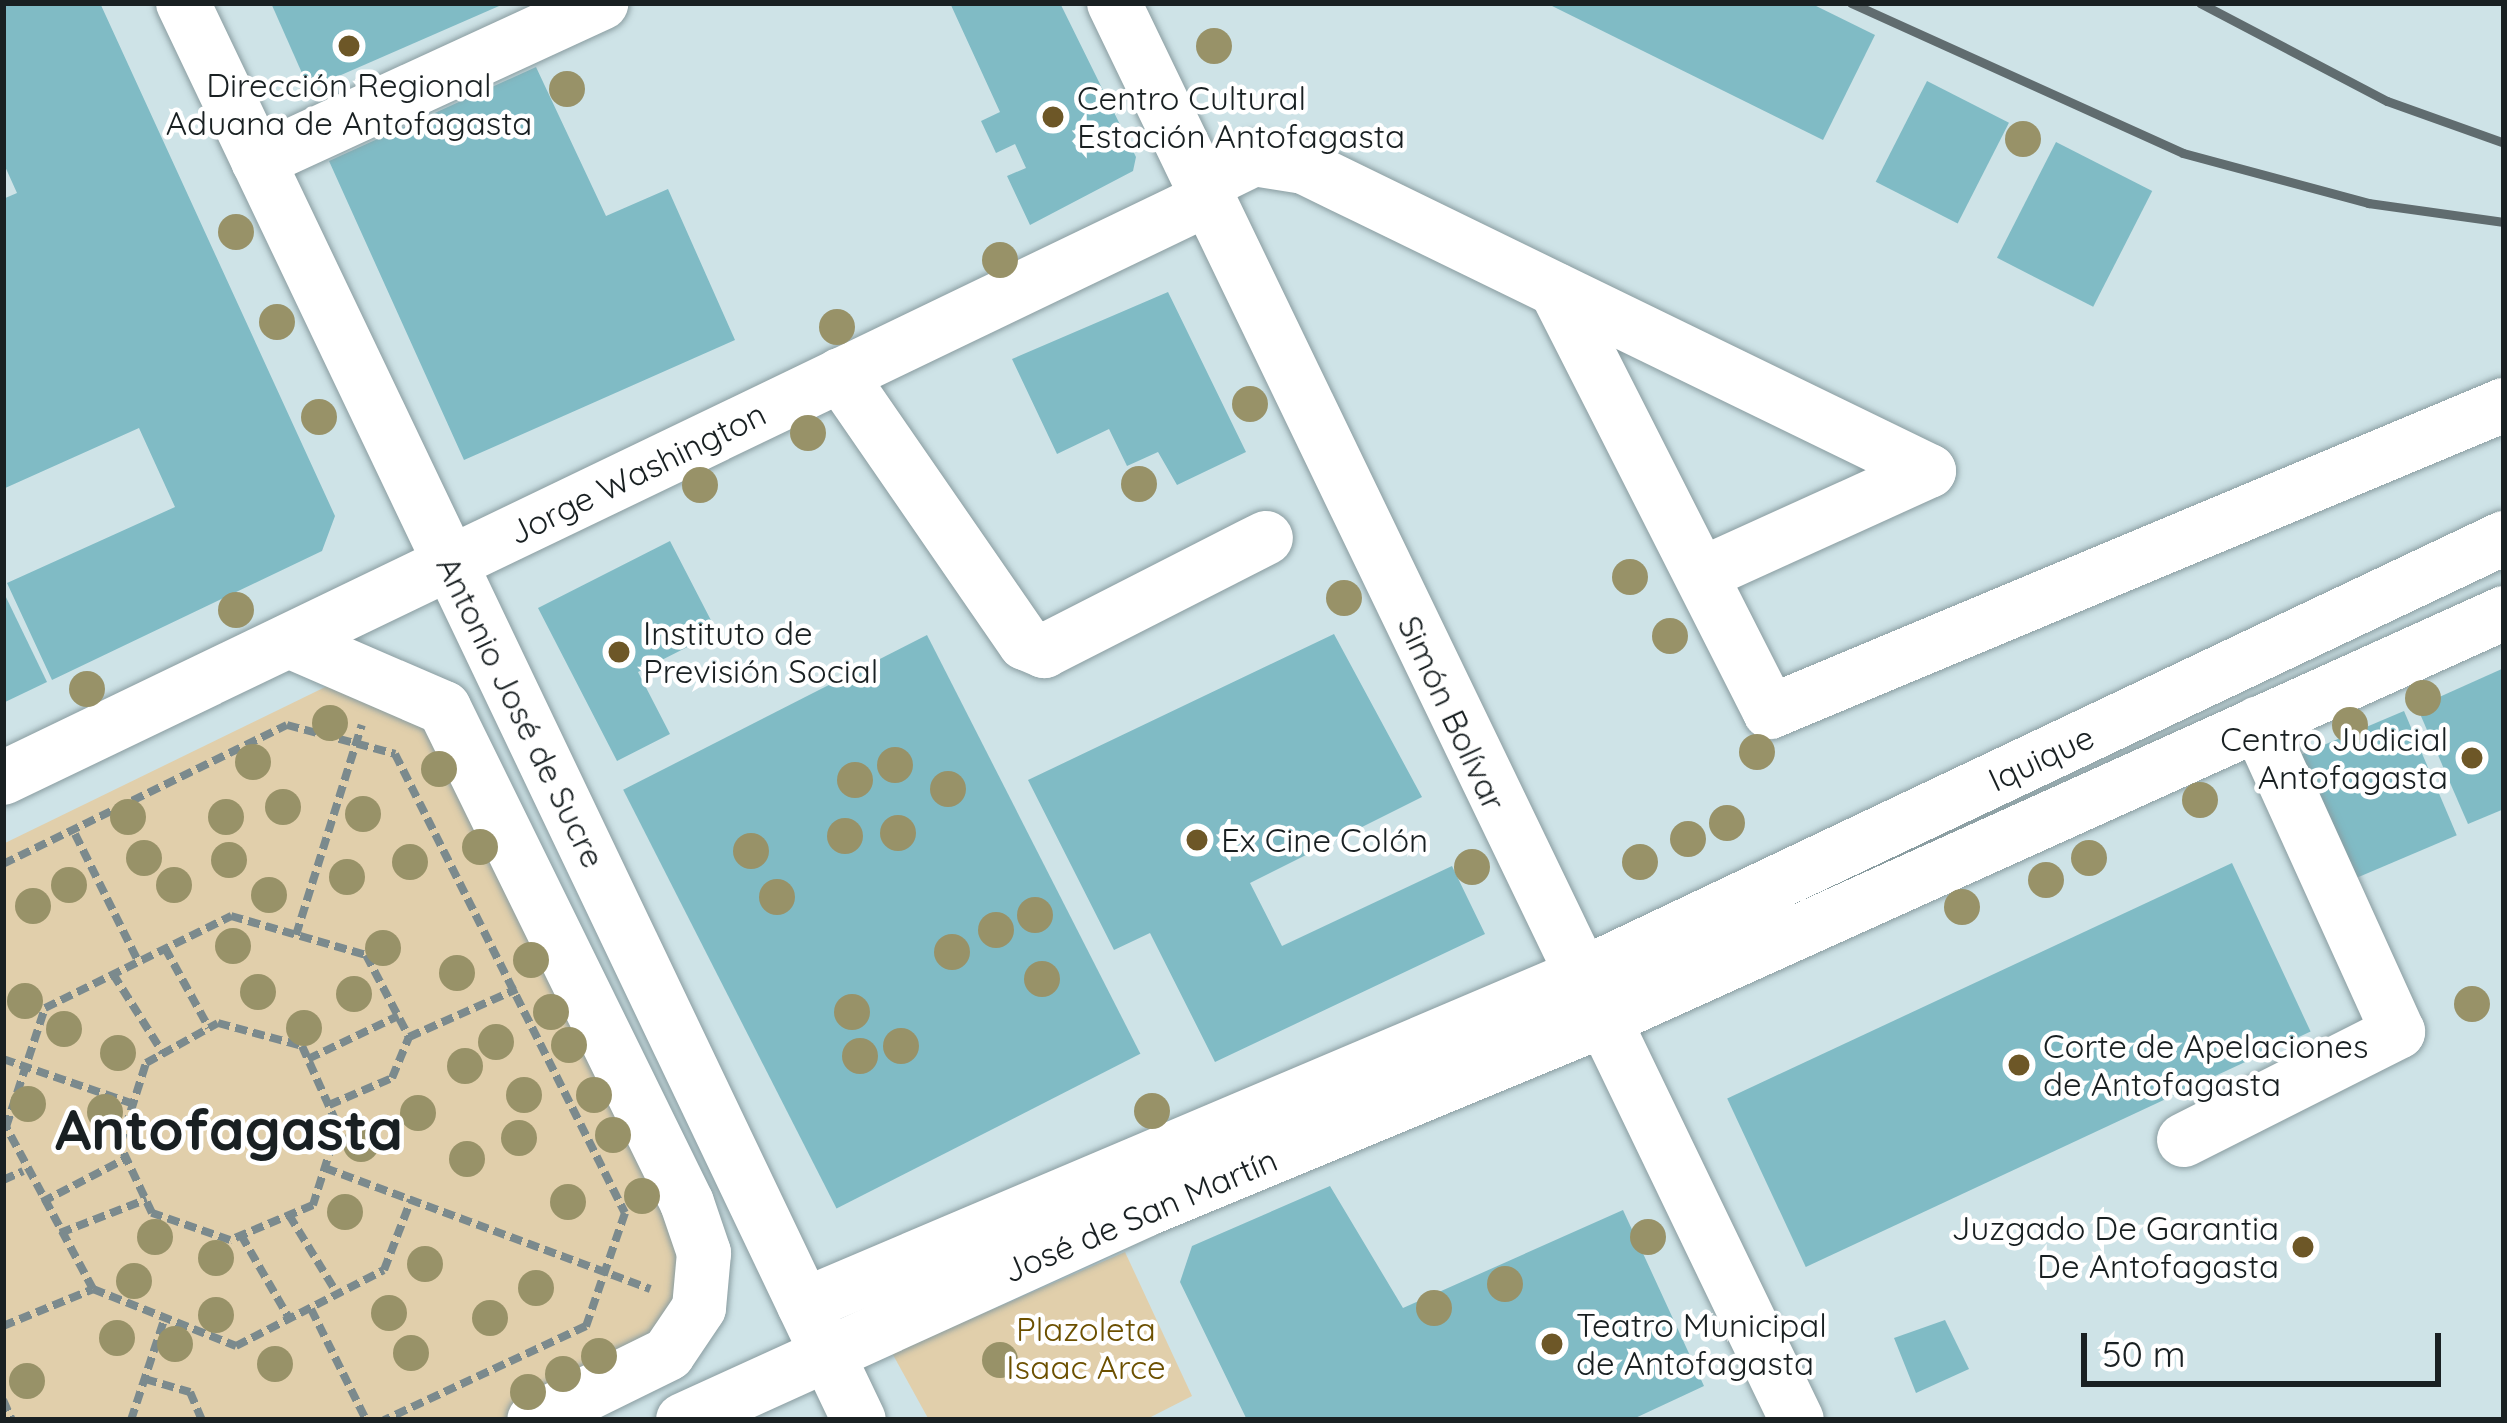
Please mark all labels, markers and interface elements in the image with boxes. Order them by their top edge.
marker: Dirección Regional Aduana de Antofagasta [336,33,362,59]
place label: Dirección Regional Aduana de Antofagasta [166,65,532,143]
place label: Centro Cultural Estación Antofagasta [1077,78,1405,156]
marker: Centro Cultural Estación Antofagasta [1040,104,1066,130]
street label: Jorge Washington [502,394,772,552]
street label: Antonio José de Sucre [428,550,614,874]
street label: Simón Bolívar [1390,610,1514,816]
place label: Instituto de Previsión Social [643,613,878,691]
marker: Instituto de Previsión Social [606,639,632,665]
street label: Iquique [1982,716,2100,800]
place label: Centro Judicial Antofagasta [2220,719,2448,797]
marker: Centro Judicial Antofagasta [2459,745,2485,771]
place label: Ex Cine Colón [1221,820,1428,860]
marker: Ex Cine Colón [1184,827,1210,853]
place label: Corte de Apelaciones de Antofagasta [2043,1026,2368,1104]
marker: Corte de Apelaciones de Antofagasta [2006,1052,2032,1078]
district label: Antofagasta [55,1095,403,1163]
street label: José de San Martín [997,1139,1283,1291]
place label: Juzgado De Garantia De Antofagasta [1952,1208,2279,1286]
marker: Juzgado De Garantia De Antofagasta [2290,1234,2316,1260]
place label: Teatro Municipal de Antofagasta [1576,1305,1827,1383]
park label: Plazoleta Isaac Arce [1006,1309,1166,1387]
scale bar [2087,1309,2447,1383]
marker: Teatro Municipal de Antofagasta [1539,1331,1565,1357]
text: 50 m [2102,1331,2186,1376]

